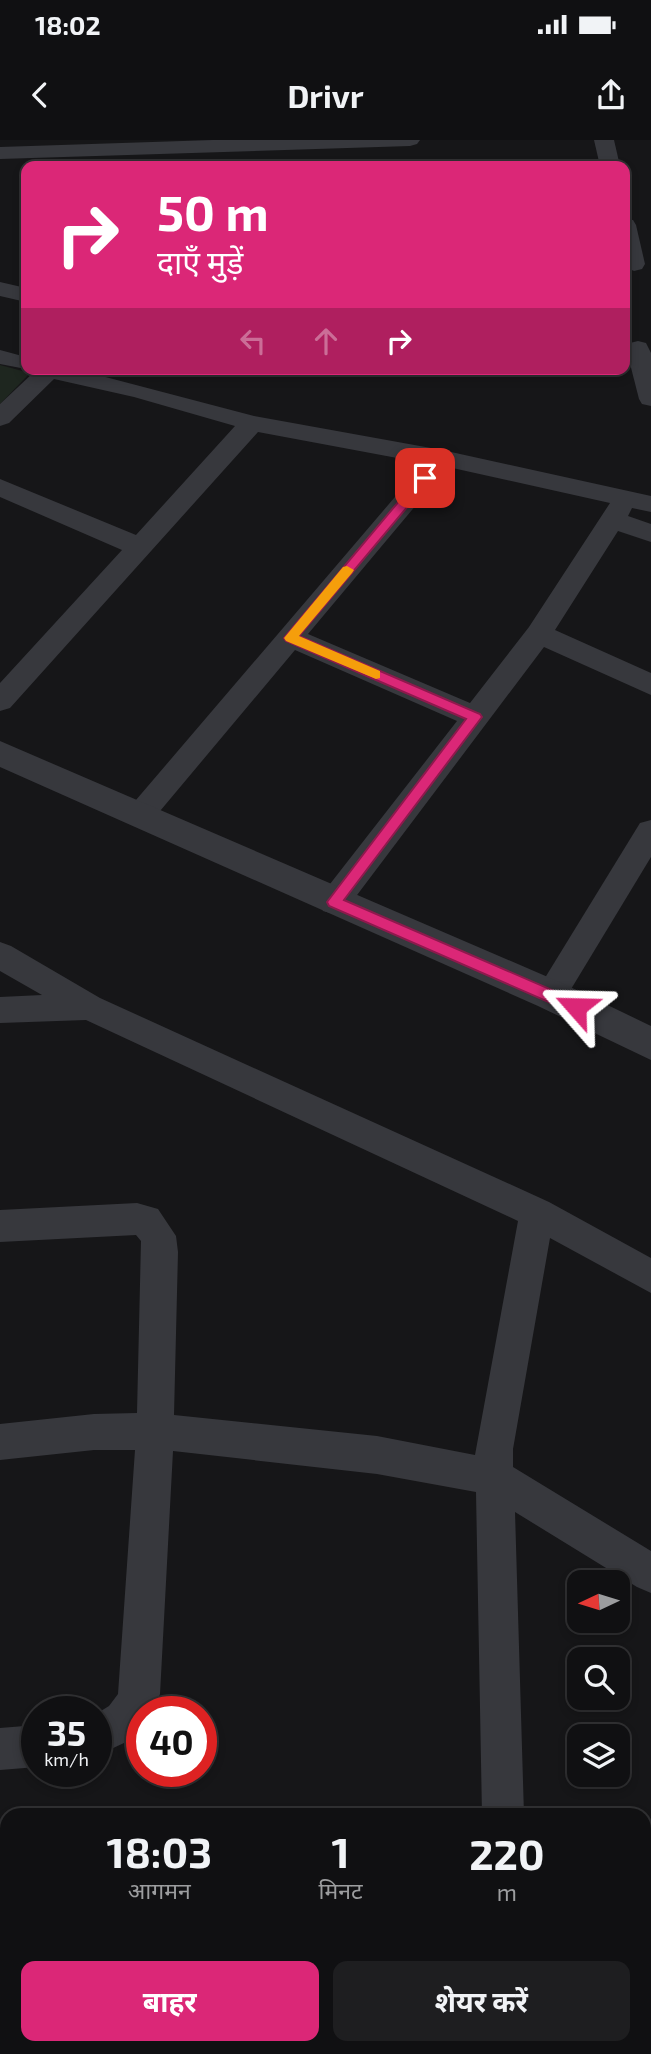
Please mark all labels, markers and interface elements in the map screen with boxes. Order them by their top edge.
text: 18:02 [35,9,101,40]
icon: back [21,76,59,114]
text: Drivr [287,76,364,114]
icon: share [592,76,630,114]
text: 50 m [157,182,269,241]
icon: right [42,189,133,280]
text: दाएँ मुड़ें [157,242,243,280]
icon: left [234,322,272,360]
icon: ahead [307,322,345,360]
icon: right [380,322,418,360]
pin [395,448,455,508]
icon: arrive [406,459,444,497]
position arrow [539,970,613,1044]
north arrow [567,1570,630,1633]
map controls [567,1570,630,1787]
button: search [567,1647,630,1710]
speed limit sign: 40 [126,1696,217,1787]
text: 35 [47,1711,86,1753]
button: layers [567,1724,630,1787]
text: km/h [44,1748,89,1770]
text: 18:03 [107,1826,212,1876]
text: 1 [331,1826,350,1876]
text: 220 [469,1828,544,1878]
text: आगमन [128,1876,191,1904]
text: मिनट [319,1876,363,1904]
text: m [497,1878,517,1906]
button: बाहर [21,1961,319,2041]
button: शेयर करें [333,1961,630,2041]

